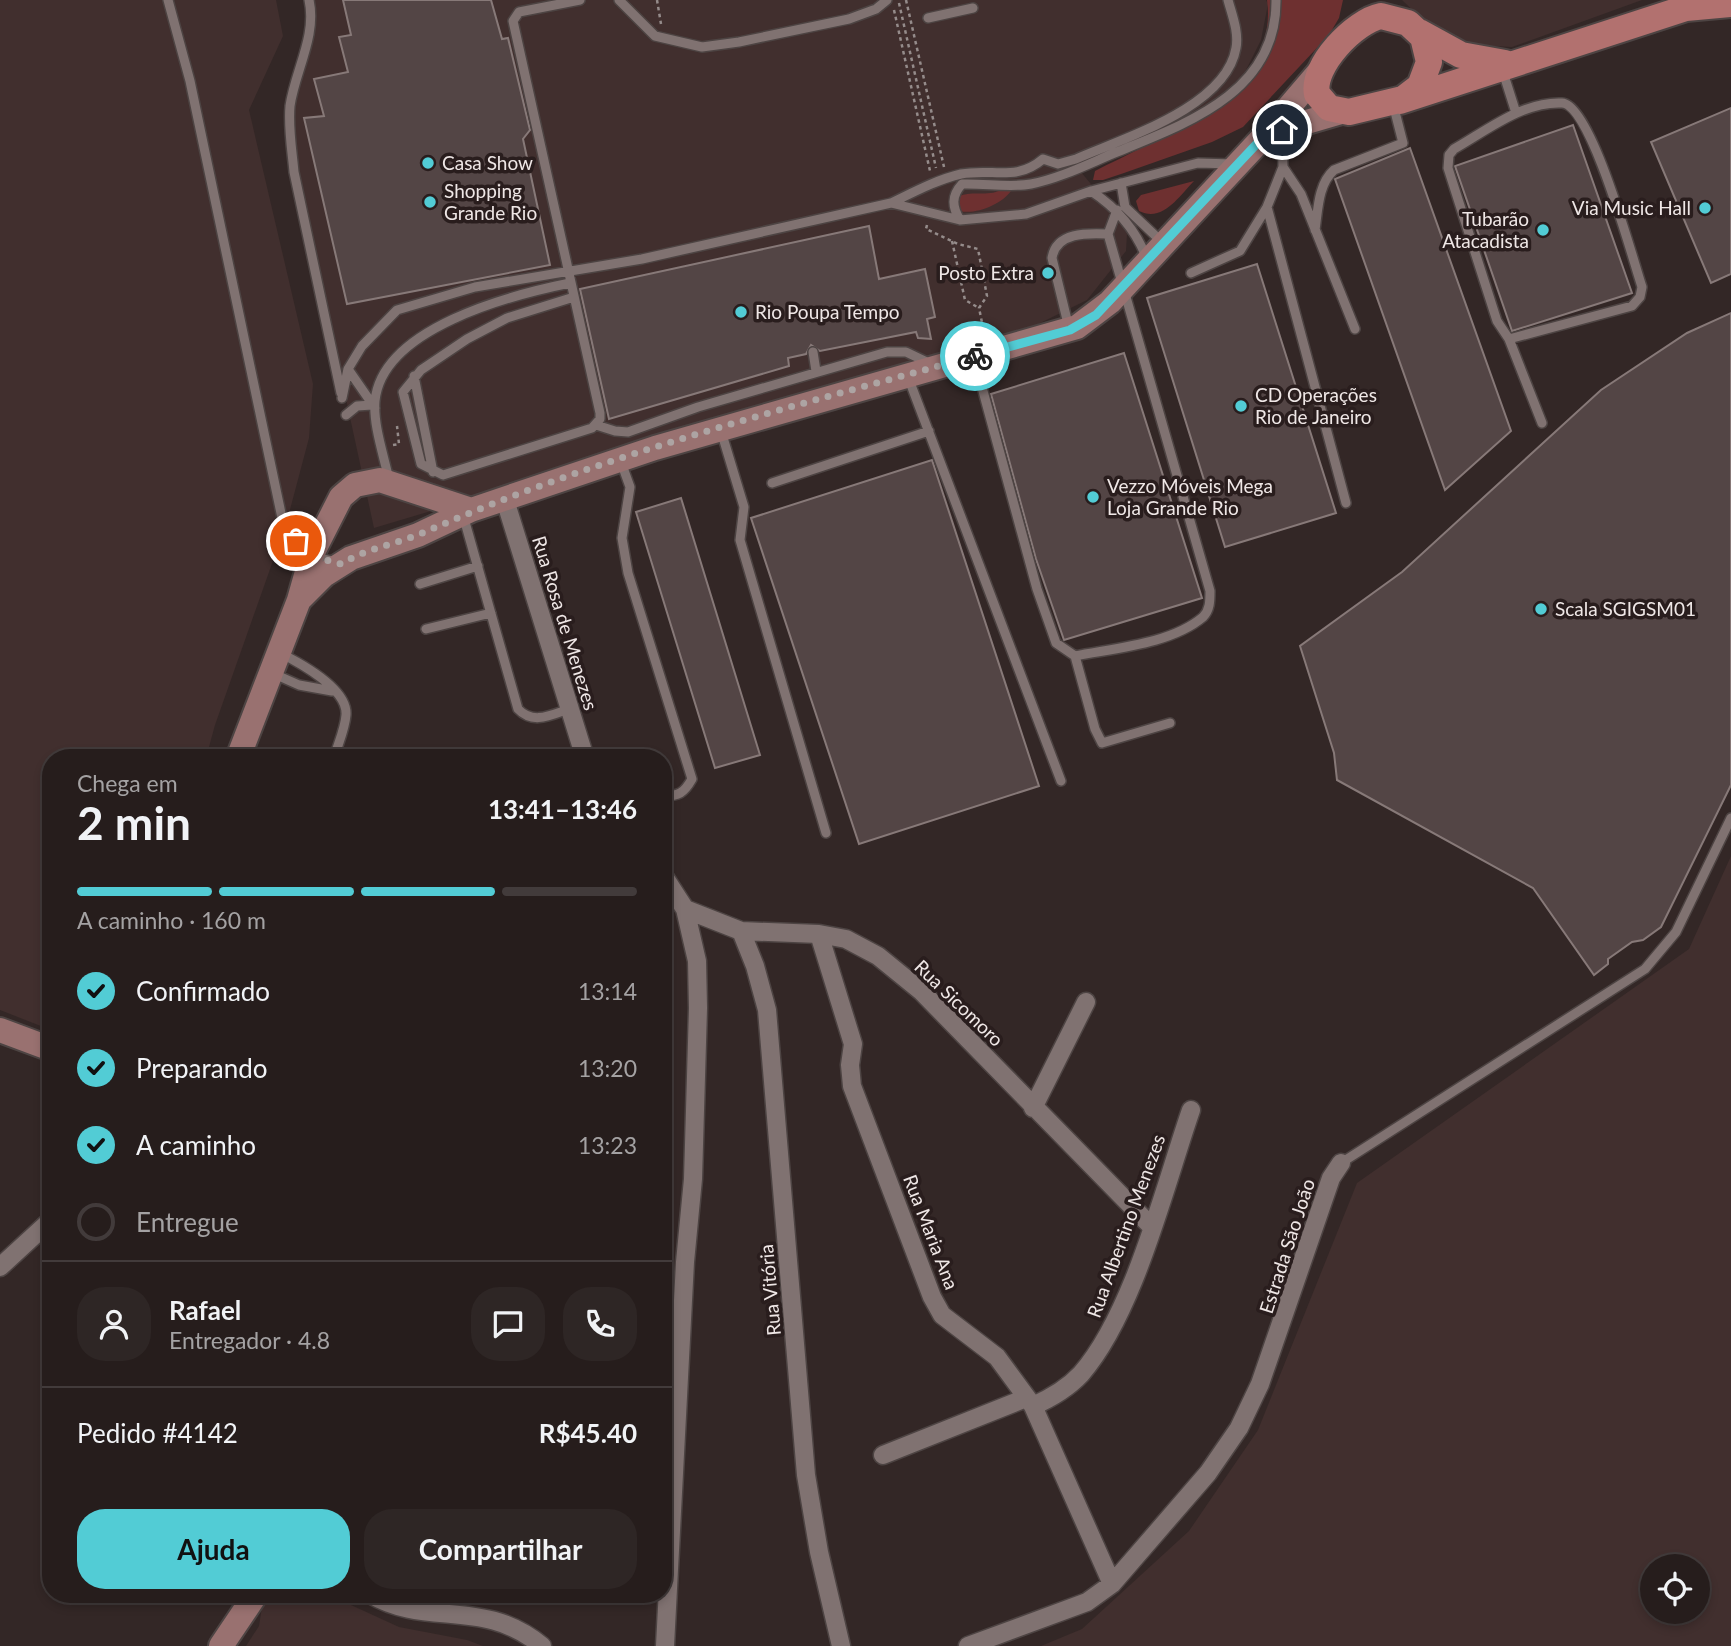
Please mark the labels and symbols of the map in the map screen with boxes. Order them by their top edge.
pin [1252,100,1312,160]
place label: Casa Show [442,151,533,174]
marker: Casa Show [420,155,436,171]
place label: Shopping Grande Rio [444,179,537,224]
marker: Shopping Grande Rio [422,194,438,210]
place label: Via Music Hall [1572,196,1691,219]
marker: Via Music Hall [1697,200,1713,216]
place label: Tubarão Atacadista [1442,207,1529,252]
marker: Tubarão Atacadista [1535,222,1551,238]
place label: Posto Extra [938,261,1034,284]
marker: Posto Extra [1040,265,1056,281]
place label: Rio Poupa Tempo [755,300,900,323]
marker: Rio Poupa Tempo [733,304,749,320]
courier [940,321,1010,391]
place label: CD Operações Rio de Janeiro [1255,383,1377,428]
marker: CD Operações Rio de Janeiro [1233,398,1249,414]
place label: Vezzo Móveis Mega Loja Grande Rio [1107,474,1273,519]
marker: Vezzo Móveis Mega Loja Grande Rio [1085,489,1101,505]
pin [266,511,326,571]
street label: Rua Rosa de Menezes [528,533,603,713]
place label: Scala SGIGSM01 [1555,597,1696,620]
marker: Scala SGIGSM01 [1533,601,1549,617]
street label: Rua Sicomoro [910,955,1009,1051]
street label: Rua Albertino Menezes [1082,1131,1169,1321]
street label: Rua Maria Ana [899,1171,964,1293]
street label: Estrada São João [1254,1176,1319,1316]
street label: Rua Vitória [754,1243,785,1337]

